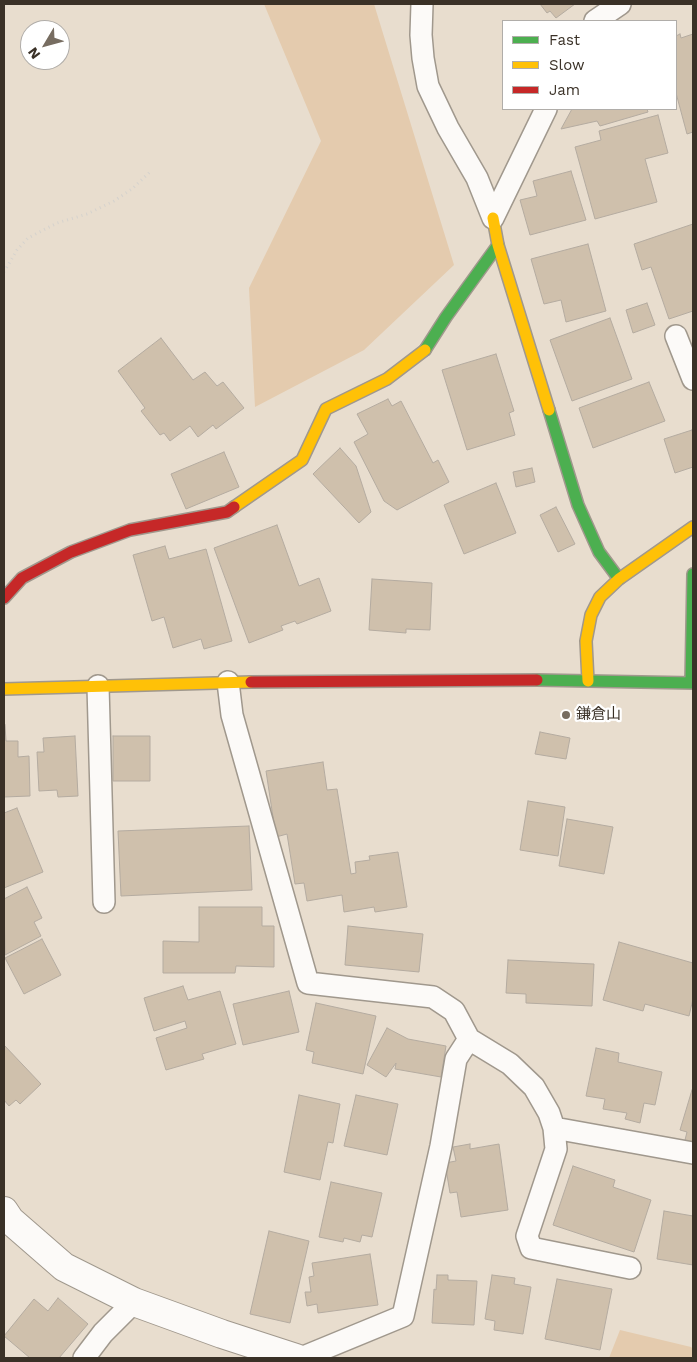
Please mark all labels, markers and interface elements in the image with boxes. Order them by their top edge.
north arrow [20,20,70,70]
legend [502,20,677,110]
text: Fast [549,31,580,49]
text: N [24,44,43,62]
text: Slow [549,56,585,74]
text: Jam [549,81,580,99]
place label: 鎌倉山 [576,706,621,724]
marker: 鎌倉山 [560,709,572,721]

